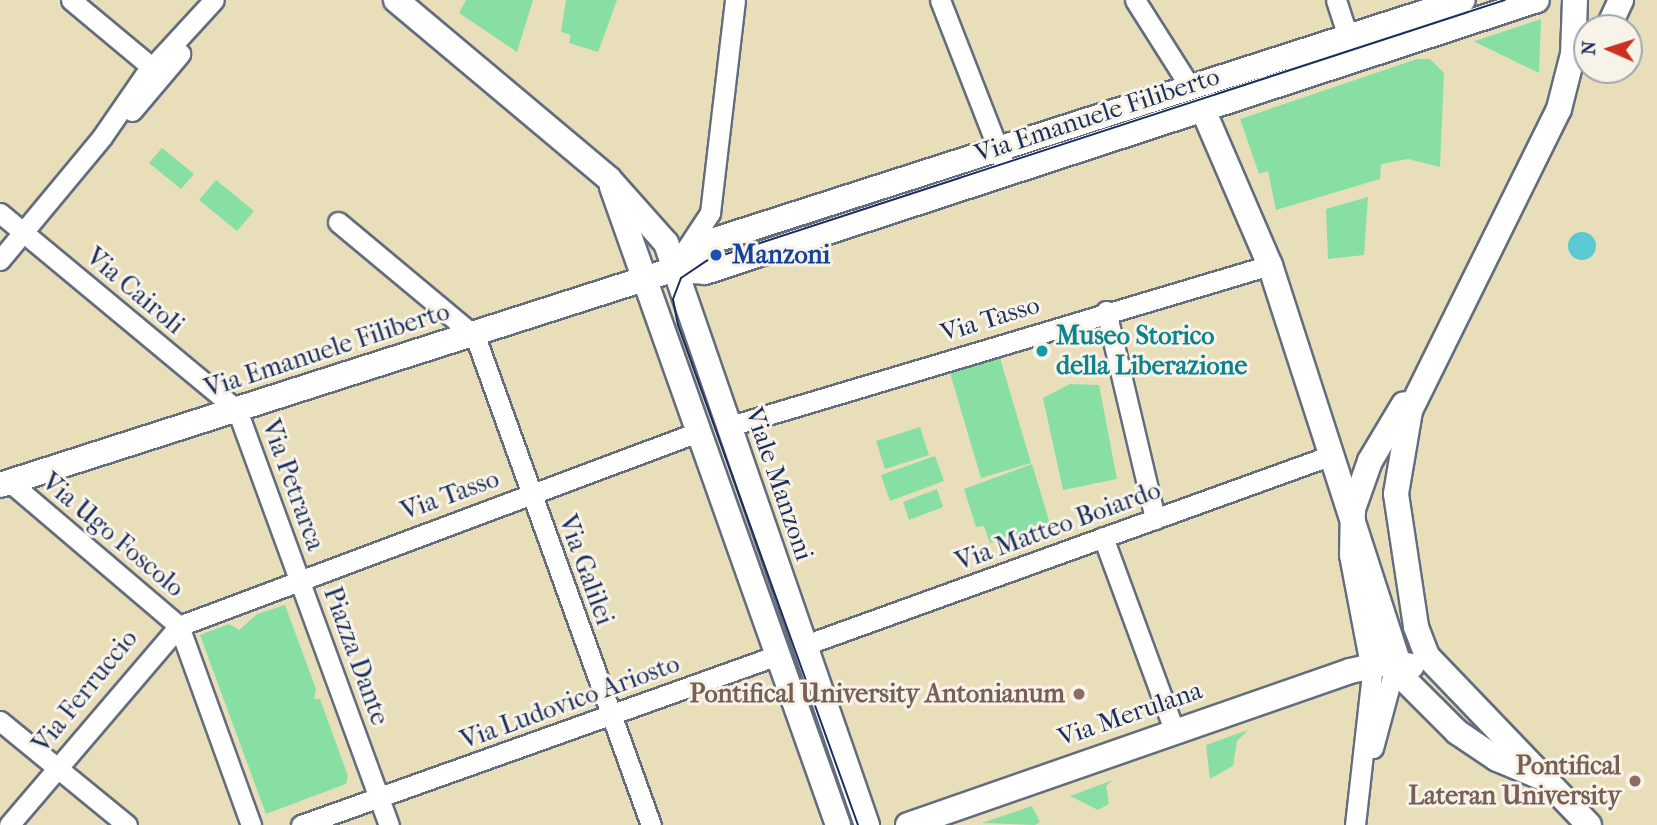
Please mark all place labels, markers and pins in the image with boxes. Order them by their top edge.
place label: Manzoni [732,239,830,271]
marker: Manzoni [706,245,726,265]
place label: Museo Storico della Liberazione [1056,320,1247,382]
marker: Museo Storico della Liberazione [1034,343,1050,359]
place label: Pontifical University Antonianum [689,678,1065,710]
marker: Pontifical University Antonianum [1071,686,1087,702]
place label: Pontifical Lateran University [1408,750,1621,812]
marker: Pontifical Lateran University [1627,773,1643,789]

